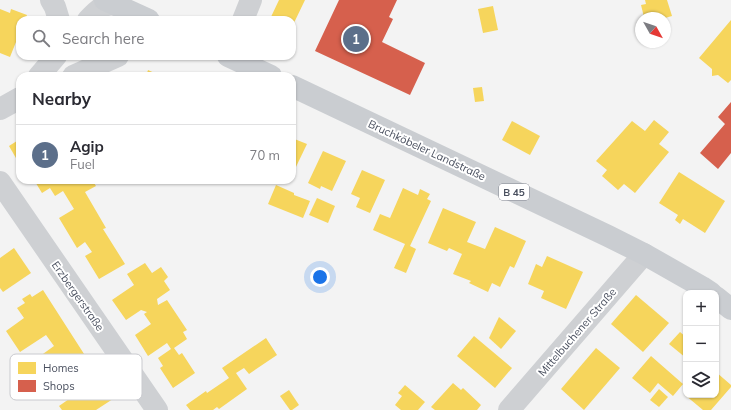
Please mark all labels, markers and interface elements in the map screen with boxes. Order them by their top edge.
north arrow [635,12,671,48]
search box [16,16,296,60]
pin: 1 [343,24,369,54]
icon: search [30,27,52,49]
text: Search here [62,29,144,48]
text: Nearby [32,88,91,109]
street label: Bruchköbeler Landstraße [366,117,488,183]
text: Agip [70,137,104,156]
text: 1 [41,147,49,163]
text: 70 m [250,147,280,163]
text: Fuel [70,156,95,172]
road number: B 45 [499,184,529,200]
street label: Erzbergerstraße [49,258,107,334]
your location [310,267,330,287]
street label: Mittelbuchener Straße [535,285,619,379]
map controls [683,290,719,398]
button: + [683,290,719,326]
button: − [683,326,719,362]
legend [10,354,142,400]
text: Homes [43,361,79,375]
button: layers [683,362,719,398]
text: Shops [43,379,75,393]

